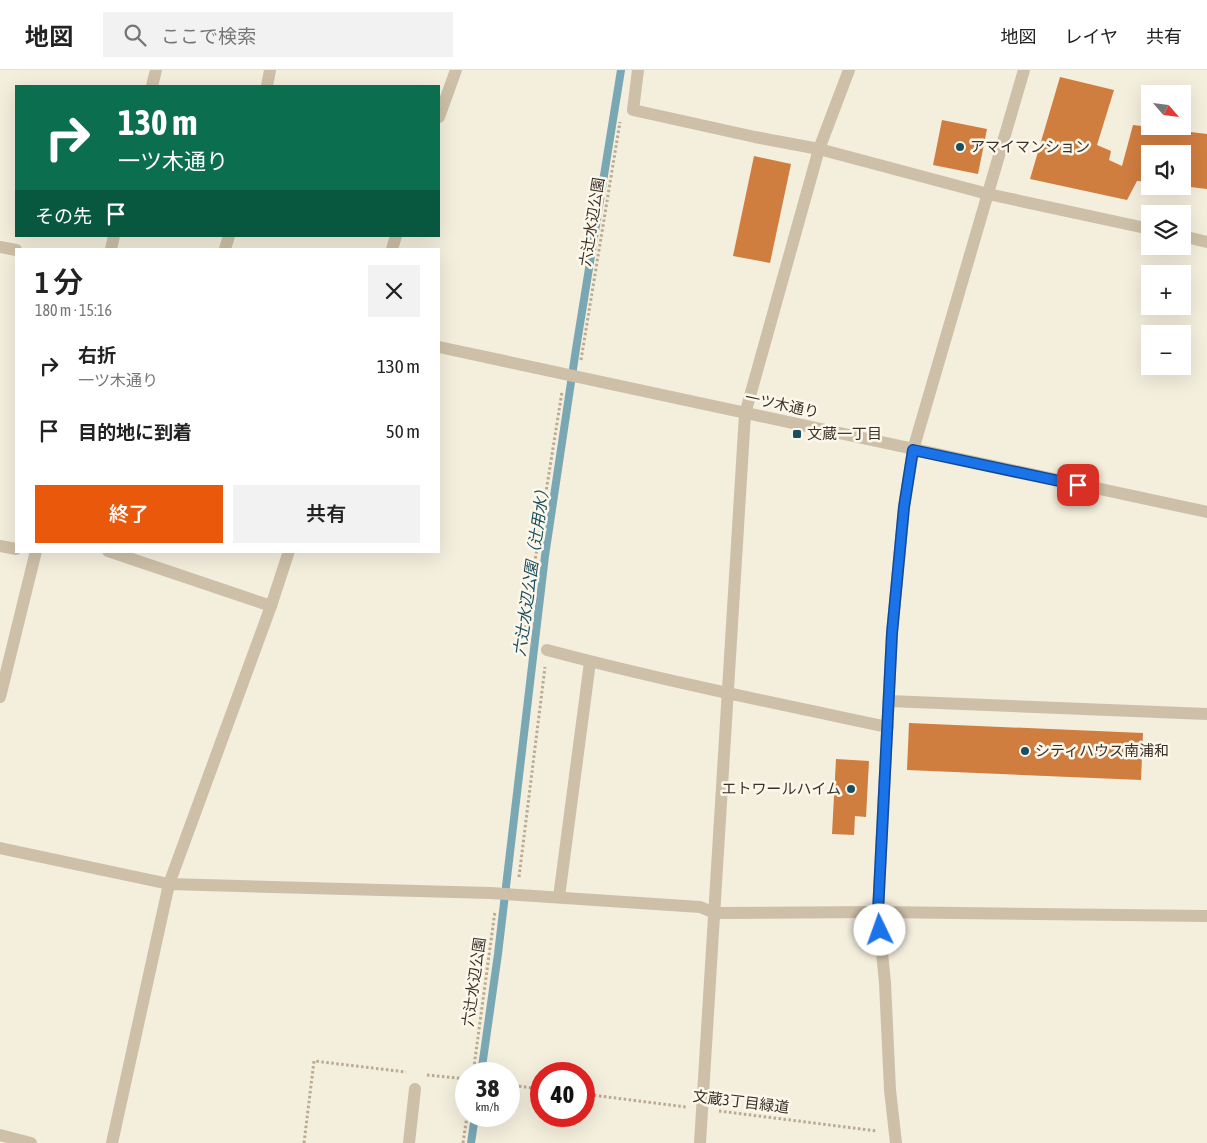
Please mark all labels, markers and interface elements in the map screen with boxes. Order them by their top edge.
search box [103,12,453,57]
icon: search [121,21,149,49]
text: 地図 [25,23,73,50]
text: ここで検索 [161,25,256,47]
text: 地図 [1001,26,1037,47]
text: レイヤ [1065,26,1118,47]
text: 共有 [1146,26,1182,47]
north arrow [1141,85,1191,135]
map controls [1141,85,1191,375]
text: 130 m [118,102,197,142]
icon: right [35,105,100,170]
place label: アマイマンション [970,138,1090,155]
marker: アマイマンション [954,141,966,153]
button: sound [1141,145,1191,195]
text: 一ツ木通り [118,148,228,174]
street label: 六辻水辺公園 [576,176,607,268]
icon: arrive [102,200,130,228]
text: その先 [35,205,92,227]
button: layers [1141,205,1191,255]
text: 1 分 [35,265,83,299]
button: close [368,265,420,317]
button: + [1141,265,1191,315]
text: 180 m · 15:16 [35,301,112,319]
button: − [1141,325,1191,375]
text: 右折 [78,344,116,366]
icon: right [35,352,63,380]
text: 130 m [377,355,420,377]
text: 一ツ木通り [78,371,158,389]
street label: 一ツ木通り [744,388,821,421]
icon: arrive [35,417,63,445]
text: 50 m [386,420,420,442]
text: 目的地に到着 [78,421,192,443]
place label: 文蔵一丁目 [807,425,882,442]
marker: 文蔵一丁目 [791,428,803,440]
pin [1057,464,1099,506]
icon: arrive [1064,471,1092,499]
water label: 六辻水辺公園（辻用水） [510,481,552,657]
button: 終了 [35,485,223,543]
button: 共有 [233,485,420,543]
place label: シティハウス南浦和 [1035,742,1169,759]
marker: シティハウス南浦和 [1019,745,1031,757]
place label: エトワールハイム [722,780,841,797]
marker: エトワールハイム [845,783,857,795]
position arrow [853,903,905,955]
street label: 六辻水辺公園 [459,936,488,1028]
speed limit sign: 40 [530,1062,595,1127]
text: 38 [476,1074,499,1102]
street label: 文蔵3丁目緑道 [692,1087,790,1116]
text: km/h [476,1100,499,1114]

